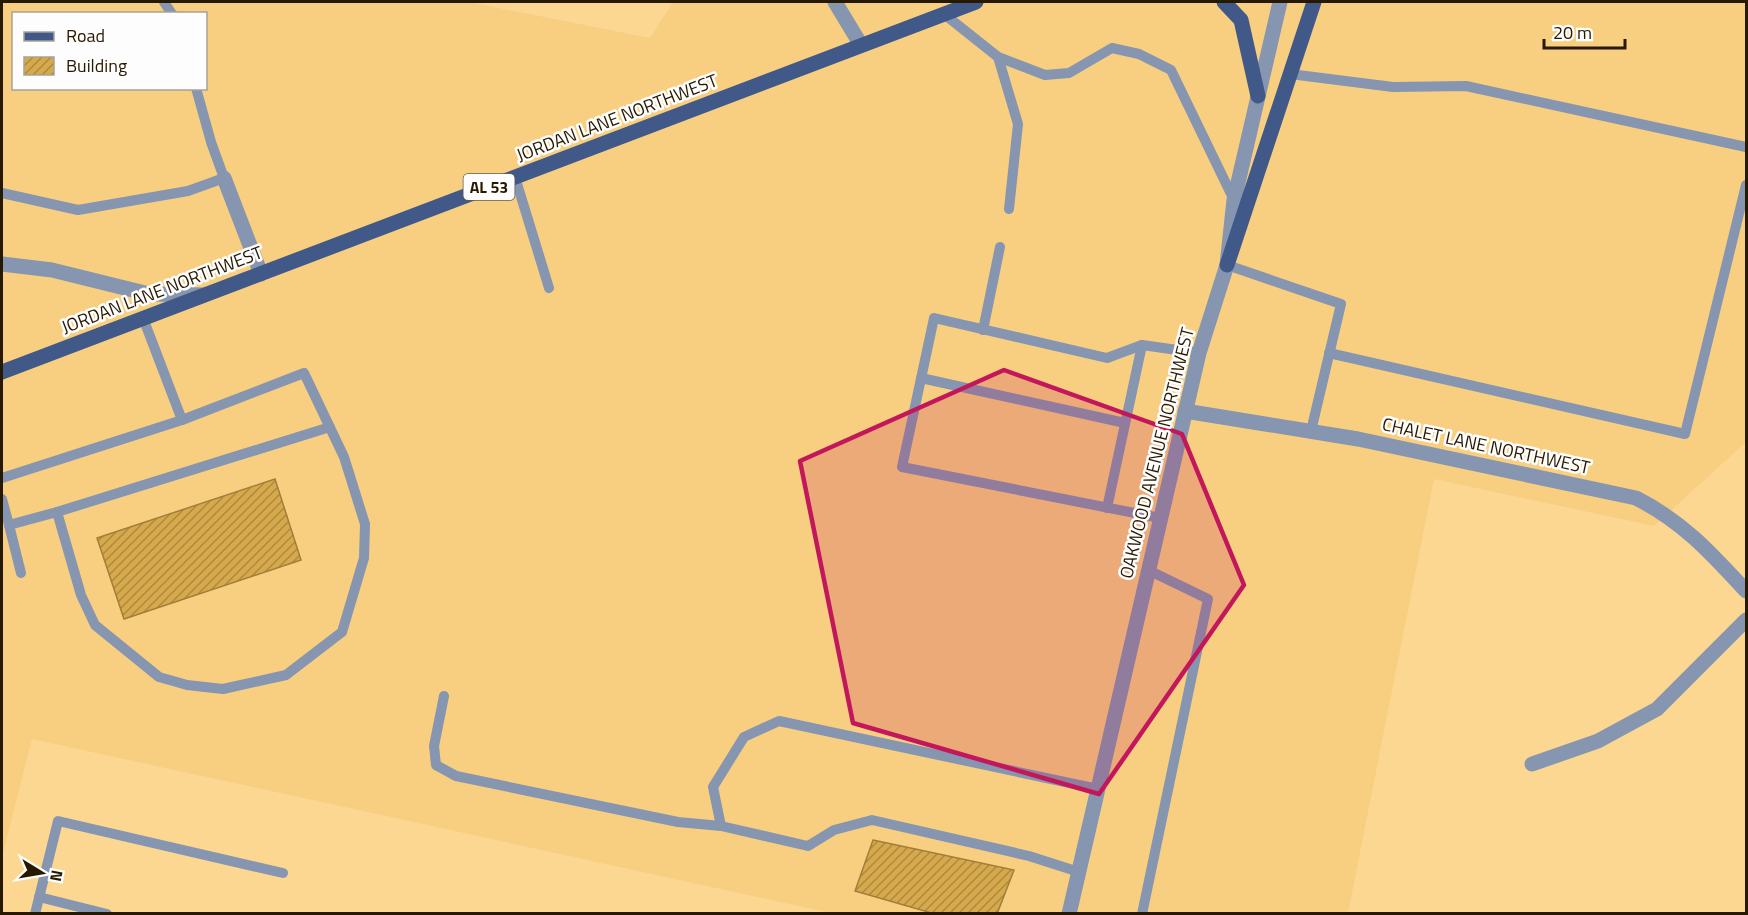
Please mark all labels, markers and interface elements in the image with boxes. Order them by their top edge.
legend [12,12,207,90]
scale bar [1544,12,1625,50]
text: 20 m [1553,19,1592,46]
text: Road [66,22,105,49]
text: Building [66,52,127,79]
street label: JORDAN LANE NORTHWEST [512,66,722,168]
road number: AL 53 [464,174,514,200]
street label: JORDAN LANE NORTHWEST [57,238,267,340]
street label: OAKWOOD AVENUE NORTHWEST [1112,324,1201,581]
street label: CHALET LANE NORTHWEST [1380,410,1593,481]
north arrow [12,843,72,903]
text: N [44,868,70,884]

